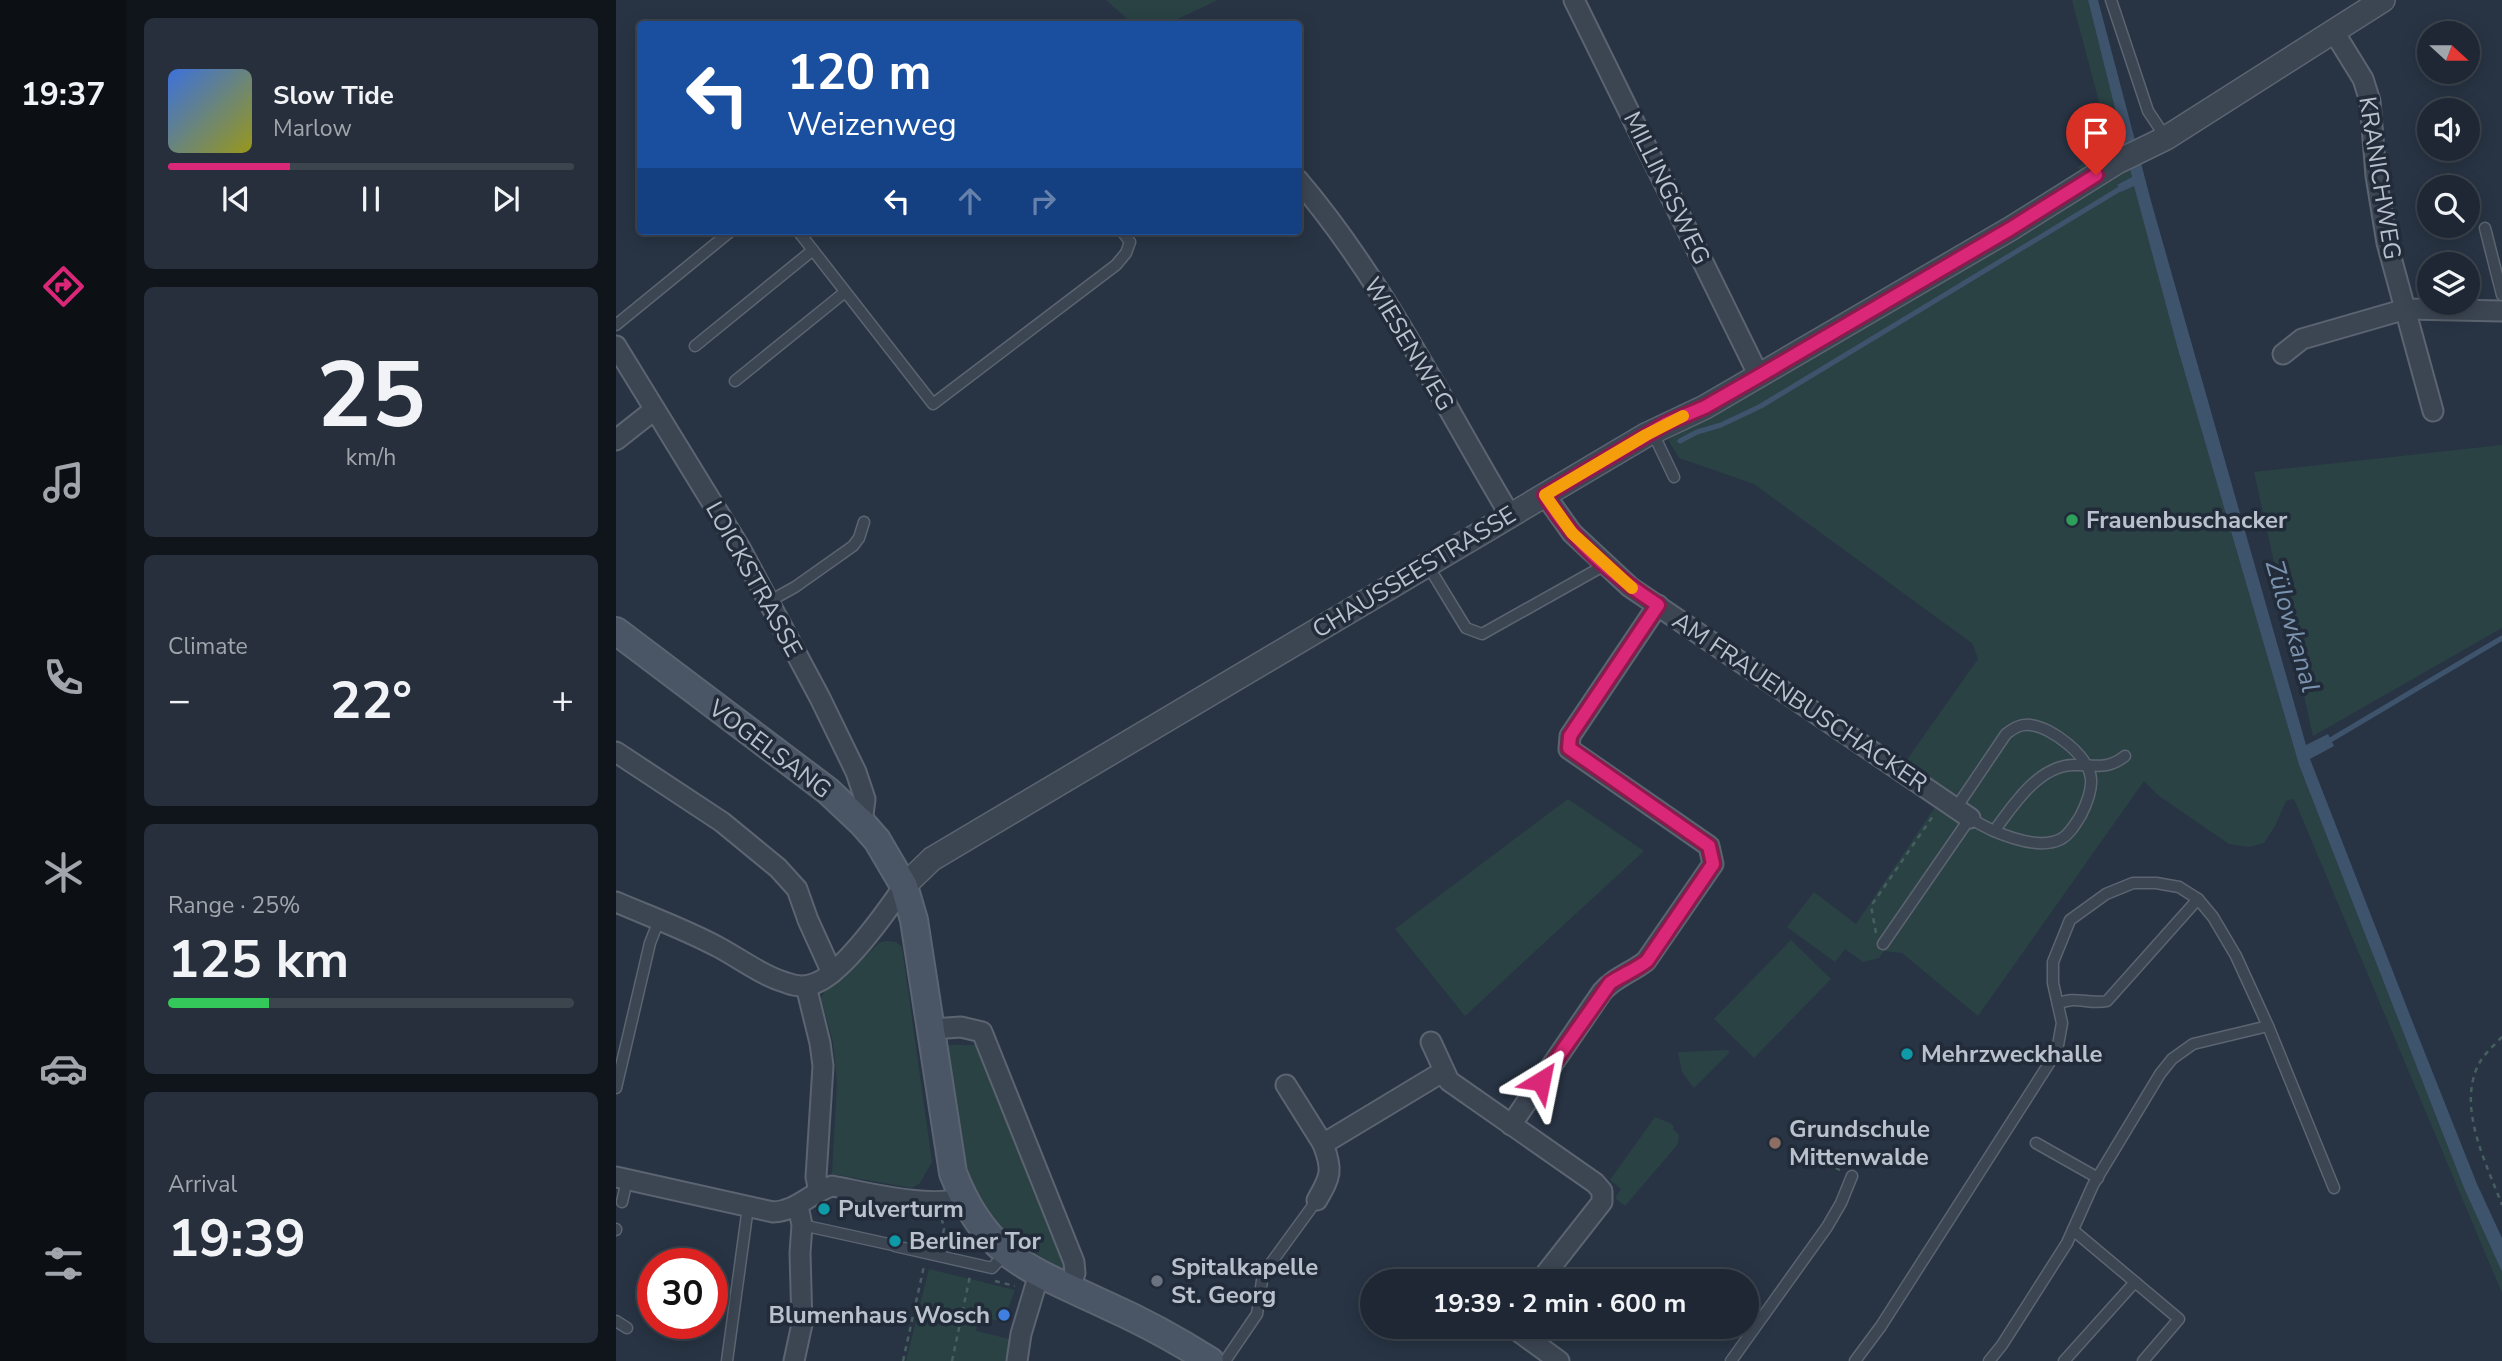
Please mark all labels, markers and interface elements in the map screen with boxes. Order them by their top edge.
north arrow [2417,21,2480,84]
map controls [2417,21,2480,315]
text: 120 m [787,39,931,106]
icon: left [672,49,763,140]
text: 19:37 [21,73,105,116]
text: Slow Tide [273,78,394,113]
street label: KRANICHWEG [2351,94,2409,262]
button: sound [2417,98,2480,161]
text: Weizenweg [787,103,957,146]
pin [2066,103,2126,175]
street label: MILLINGSWEG [1616,106,1718,270]
text: Marlow [273,113,352,144]
icon: arrive [2077,114,2115,152]
button: search [2417,175,2480,238]
icon: previous [217,180,255,218]
icon: pause [352,180,390,218]
icon: next [487,180,525,218]
icon: left [878,182,916,220]
icon: ahead [951,182,989,220]
icon: right [1024,182,1062,220]
button: layers [2417,252,2480,315]
icon: directions [39,262,88,311]
street label: WIESENWEG [1357,271,1461,417]
text: 25 [316,334,426,458]
text: km/h [346,442,396,473]
icon: music [39,458,88,507]
street label: LOICKSTRASSE [698,496,810,662]
street label: CHAUSSEESTRASSE [1306,499,1522,645]
place label: Frauenbuschacker [2086,504,2288,536]
marker: Frauenbuschacker [2064,512,2080,528]
water label: Zülowkanal [2257,556,2328,696]
street label: AM FRAUENBUSCHACKER [1666,605,1934,799]
text: Climate [168,631,248,662]
icon: phone [39,653,88,702]
text: 22° [330,665,412,736]
text: − [168,675,191,726]
text: + [551,675,574,726]
street label: VOGELSANG [701,692,838,806]
icon: climate [39,848,88,897]
text: Range · 25% [168,890,300,921]
text: 125 km [168,924,349,995]
place label: Mehrzweckhalle [1921,1038,2102,1070]
icon: car [39,1044,88,1093]
position arrow [1504,1044,1578,1118]
marker: Mehrzweckhalle [1899,1046,1915,1062]
place label: Grundschule Mittenwalde [1789,1113,1930,1173]
marker: Grundschule Mittenwalde [1767,1135,1783,1151]
text: Arrival [168,1169,237,1200]
place label: Pulverturm [838,1193,964,1225]
marker: Pulverturm [816,1201,832,1217]
text: 19:39 [168,1203,306,1274]
place label: Berliner Tor [909,1225,1041,1257]
marker: Berliner Tor [887,1233,903,1249]
icon: filters [39,1239,88,1288]
speed limit sign: 30 [637,1248,728,1339]
place label: Spitalkapelle St. Georg [1171,1251,1318,1311]
marker: Spitalkapelle St. Georg [1149,1273,1165,1289]
text: 19:39 · 2 min · 600 m [1433,1286,1686,1321]
place label: Blumenhaus Wosch [768,1299,990,1331]
marker: Blumenhaus Wosch [996,1307,1012,1323]

